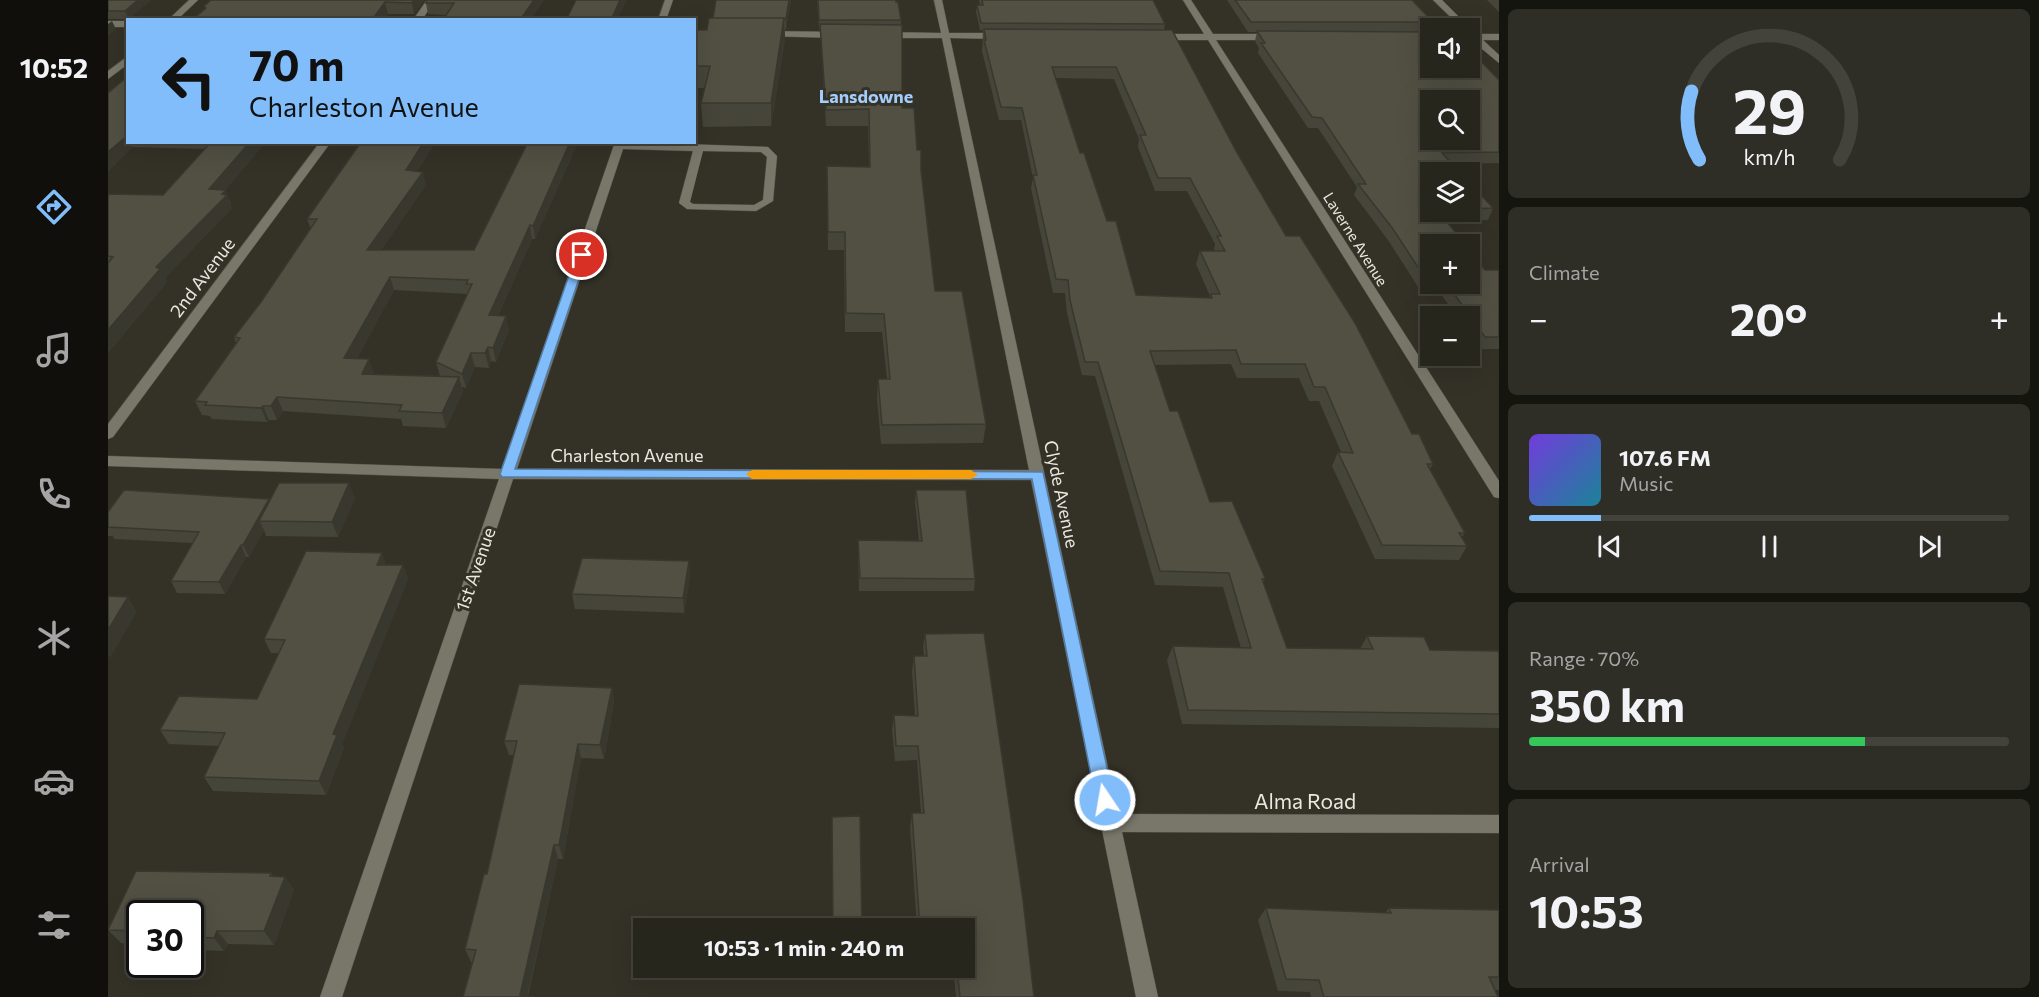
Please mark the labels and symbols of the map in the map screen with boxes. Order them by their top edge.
district label: Lansdowne [819,85,913,107]
street label: Laverne Avenue [1320,189,1392,289]
pin [556,229,607,280]
street label: 2nd Avenue [165,233,239,321]
street label: Clyde Avenue [1040,438,1084,550]
street label: Charleston Avenue [550,444,704,466]
street label: 1st Avenue [450,524,500,614]
position arrow [1073,768,1137,832]
street label: Alma Road [1254,788,1356,813]
speed limit sign: 30 [126,900,204,978]

